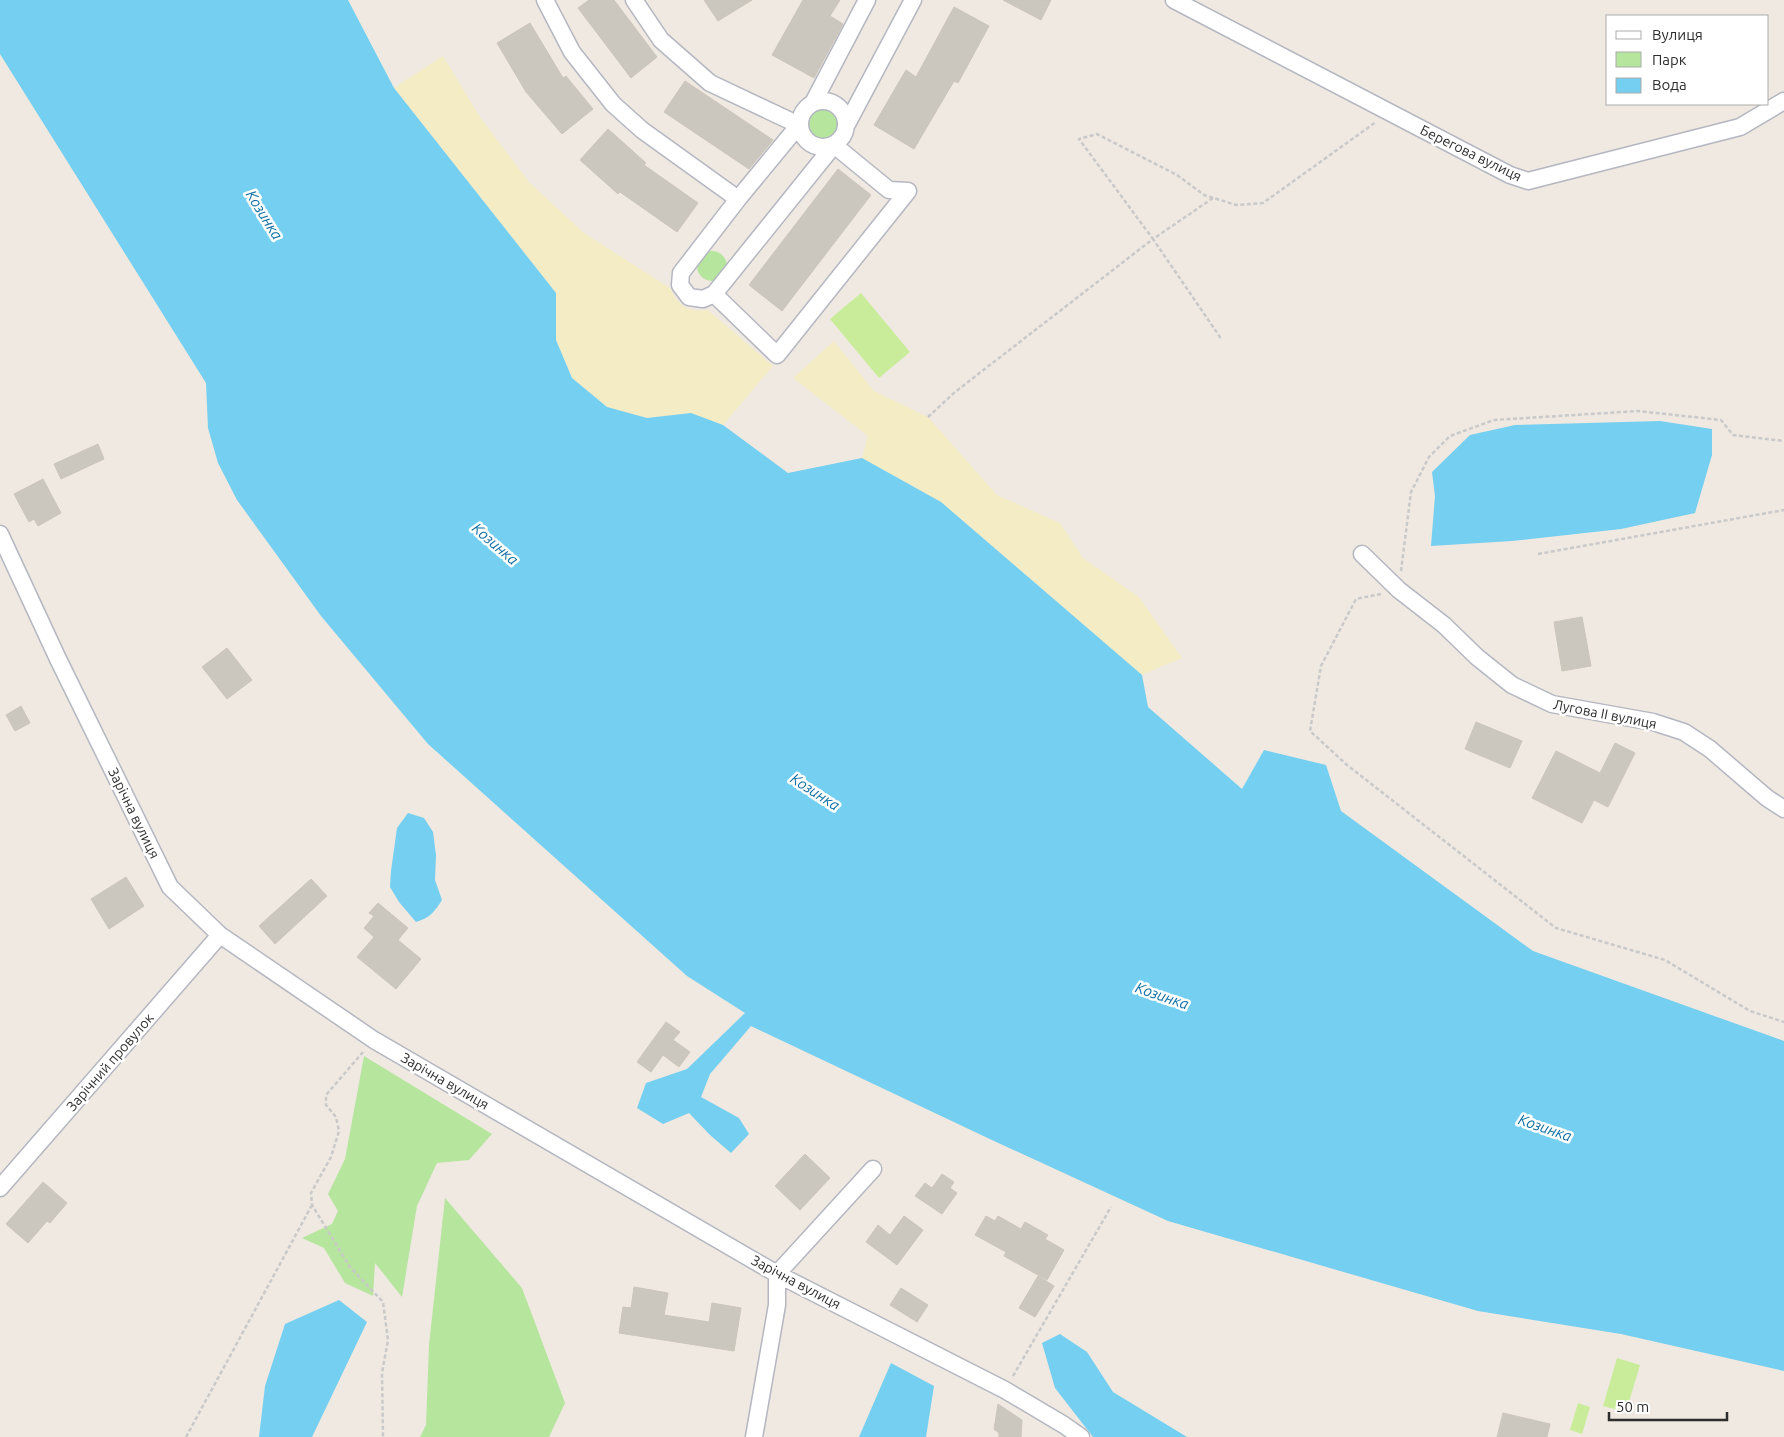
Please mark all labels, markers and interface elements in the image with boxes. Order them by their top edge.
legend [1606,15,1769,105]
text: Вулиця [1652,26,1703,43]
text: Парк [1652,51,1687,68]
text: Вода [1652,76,1687,93]
street label: Берегова вулиця [1418,122,1524,184]
water label: Козинка [243,187,286,243]
water label: Козинка [469,519,522,568]
street label: Лугова II вулиця [1552,696,1658,732]
street label: Зарічна вулиця [105,765,163,861]
water label: Козинка [788,769,843,814]
water label: Козинка [1133,979,1191,1013]
street label: Зарічний провулок [63,1010,157,1114]
street label: Зарічна вулиця [398,1049,492,1113]
water label: Козинка [1516,1111,1574,1145]
street label: Зарічна вулиця [749,1252,843,1312]
scale bar [1609,1390,1726,1422]
text: 50 m [1616,1398,1649,1415]

